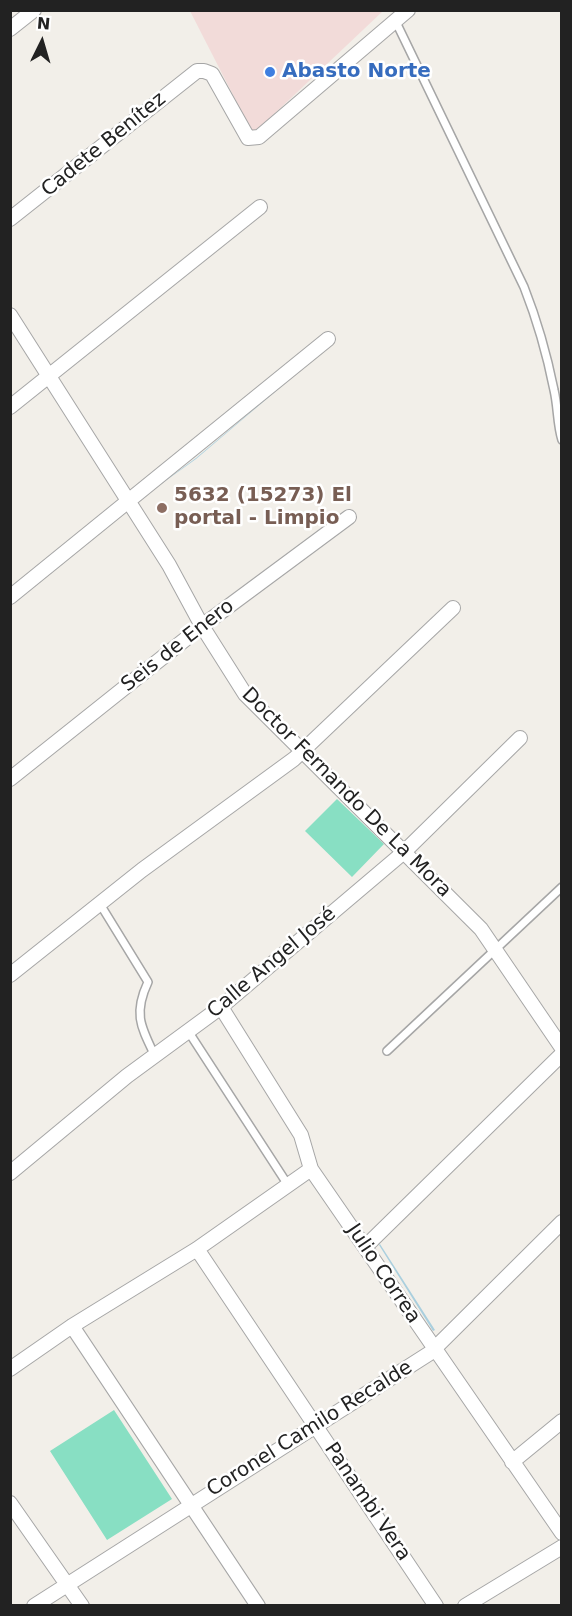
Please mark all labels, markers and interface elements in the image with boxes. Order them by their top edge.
north arrow [12,12,72,72]
text: N [36,14,51,34]
place label: Abasto Norte [282,60,431,84]
marker: Abasto Norte [263,65,277,79]
street label: Cadete Benítez [37,88,171,202]
place label: 5632 (15273) El portal - Limpio [174,484,352,531]
marker: 5632 (15273) El portal - Limpio [155,501,169,515]
street label: Seis de Enero [117,595,239,697]
street label: Doctor Fernando De La Mora [236,683,456,903]
street label: Calle Angel José [203,902,341,1024]
street label: Julio Correa [341,1220,425,1328]
street label: Coronel Camilo Recalde [203,1356,417,1502]
street label: Panambi Vera [319,1438,415,1566]

